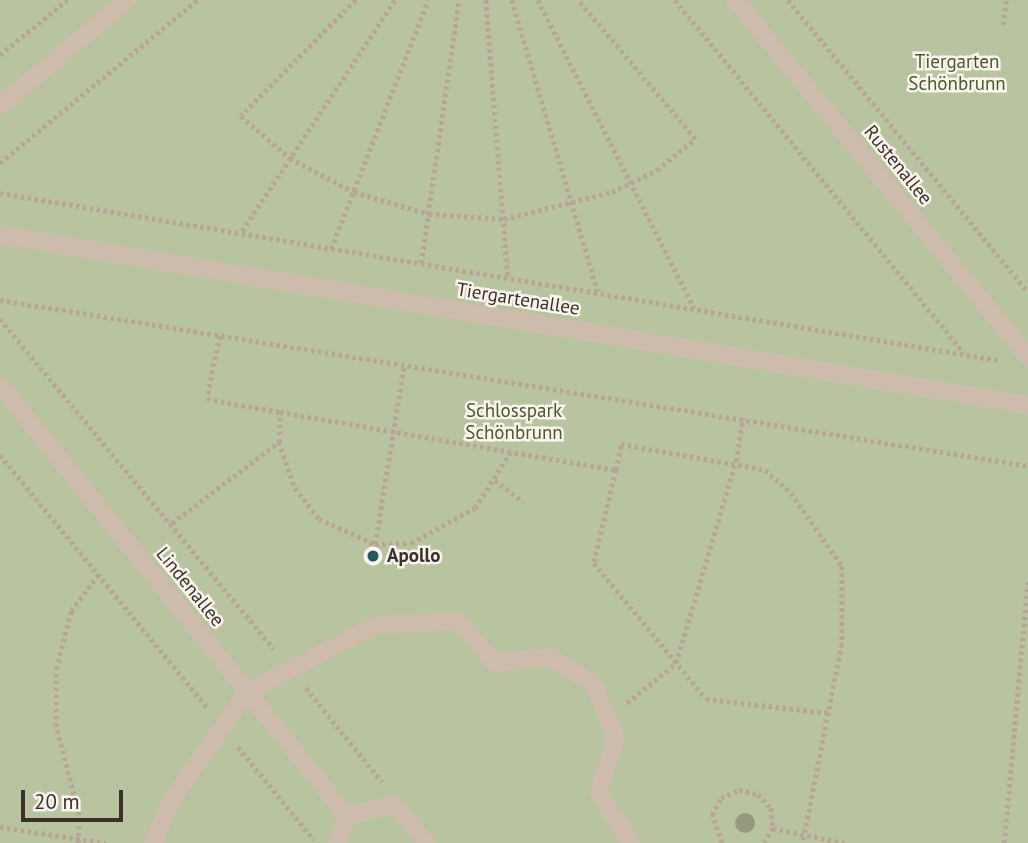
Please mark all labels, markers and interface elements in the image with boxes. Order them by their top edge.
park label: Tiergarten Schönbrunn [908,51,1006,95]
street label: Rustenallee [859,121,937,209]
street label: Tiergartenallee [455,278,581,320]
park label: Schlosspark Schönbrunn [465,400,563,444]
street label: Lindenallee [151,543,229,631]
place label: Apollo [387,545,440,567]
marker: Apollo [365,548,381,564]
scale bar [24,776,126,820]
text: 20 m [34,788,80,815]

